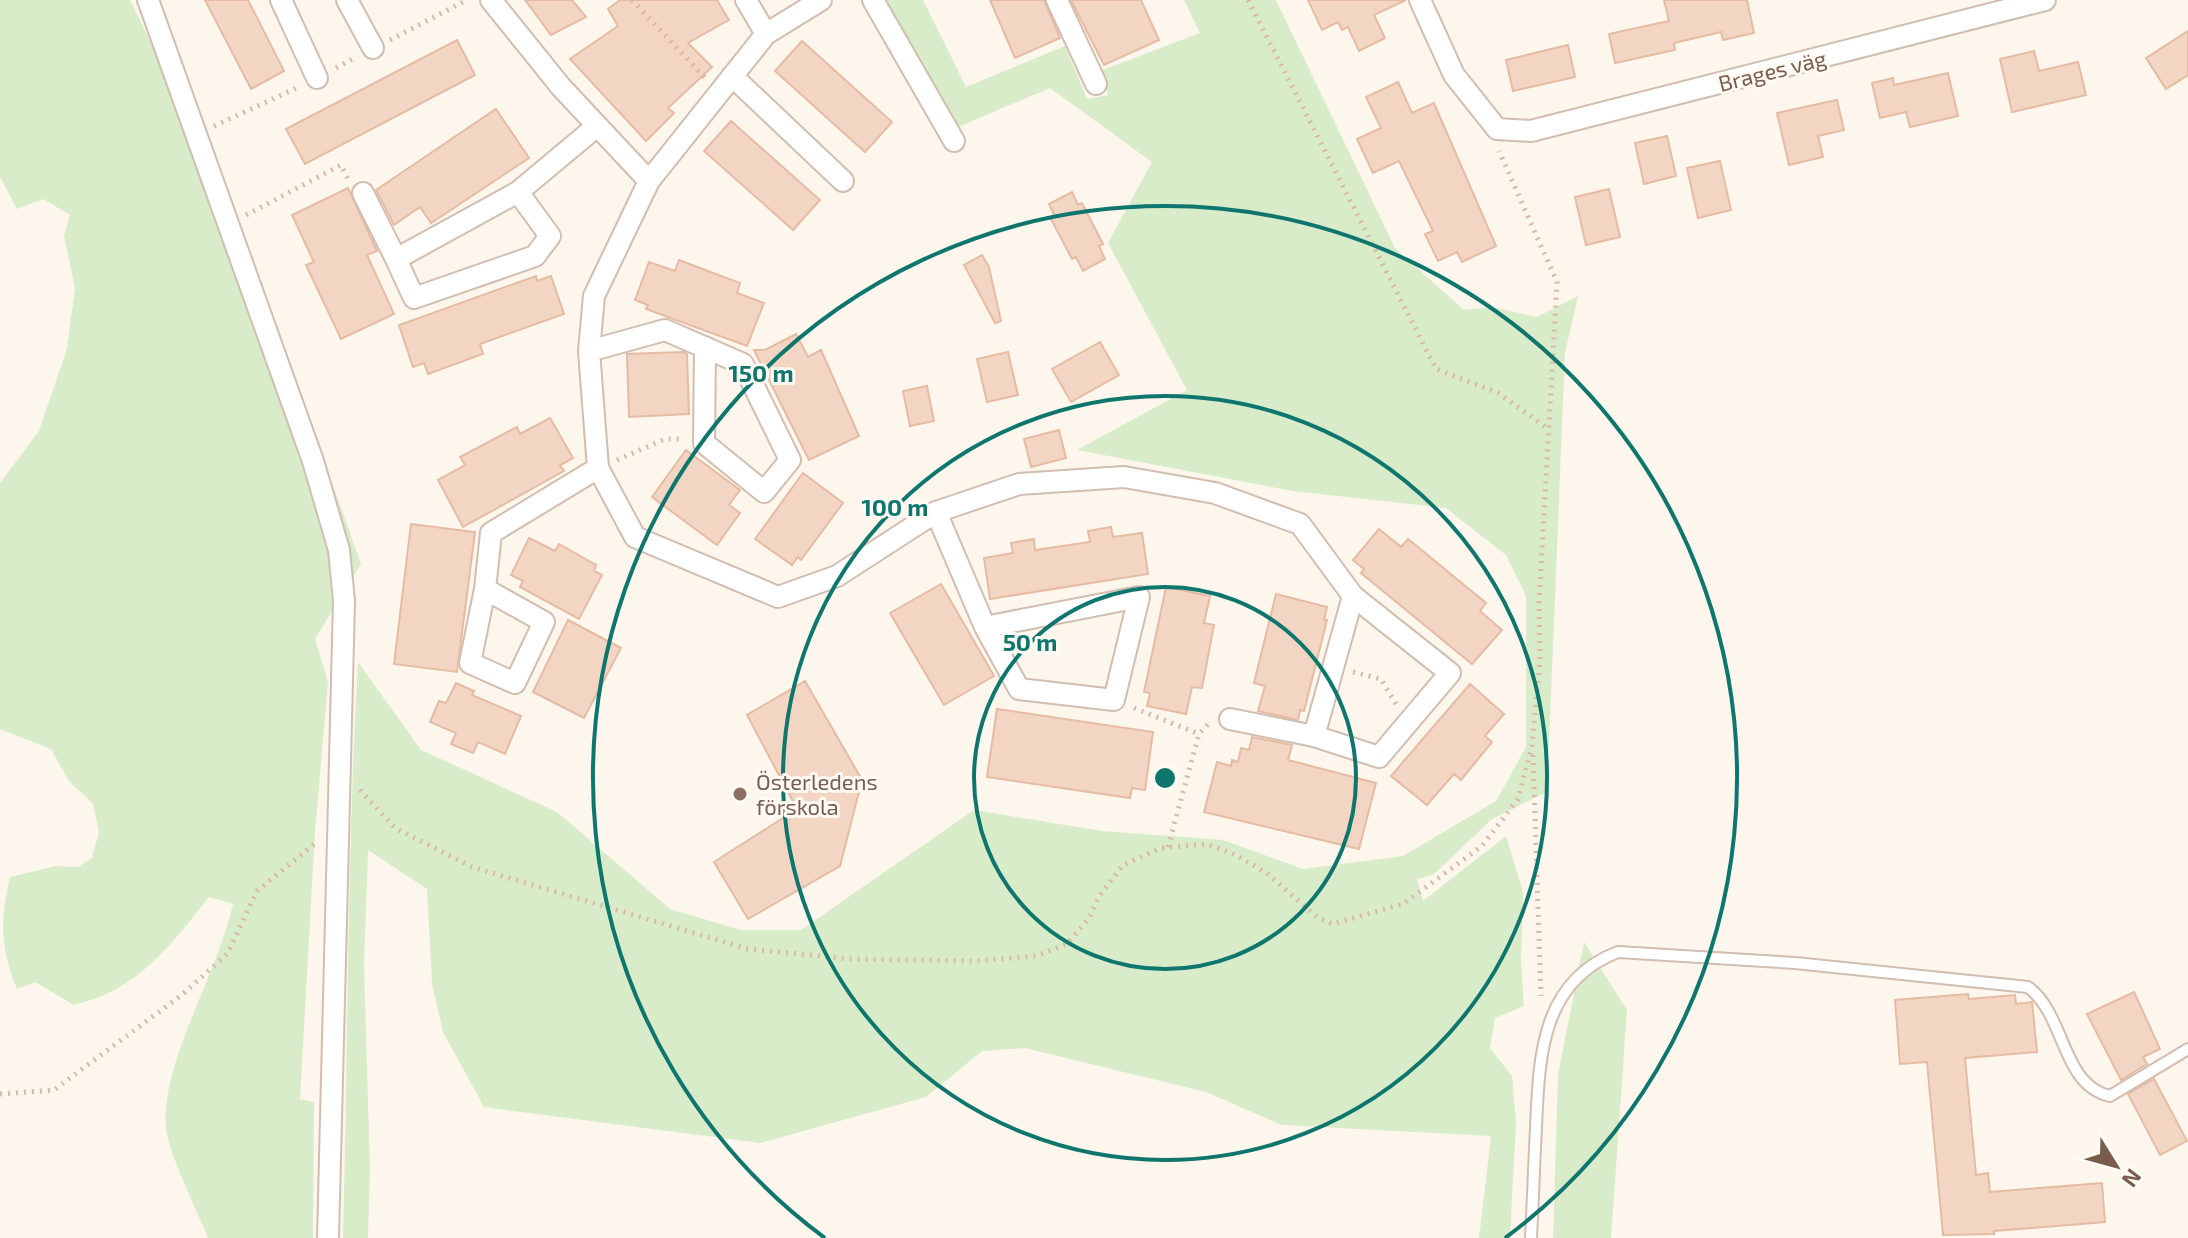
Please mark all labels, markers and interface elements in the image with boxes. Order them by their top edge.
street label: Brages väg [1715,44,1829,96]
text: 150 m [728,358,794,387]
text: 100 m [862,492,928,521]
text: 50 m [1003,627,1057,656]
centre of rings [1151,764,1179,792]
place label: Österledens förskola [756,768,878,819]
marker: Österledens förskola [731,785,749,803]
north arrow [2076,1126,2156,1206]
text: N [2118,1164,2148,1193]

